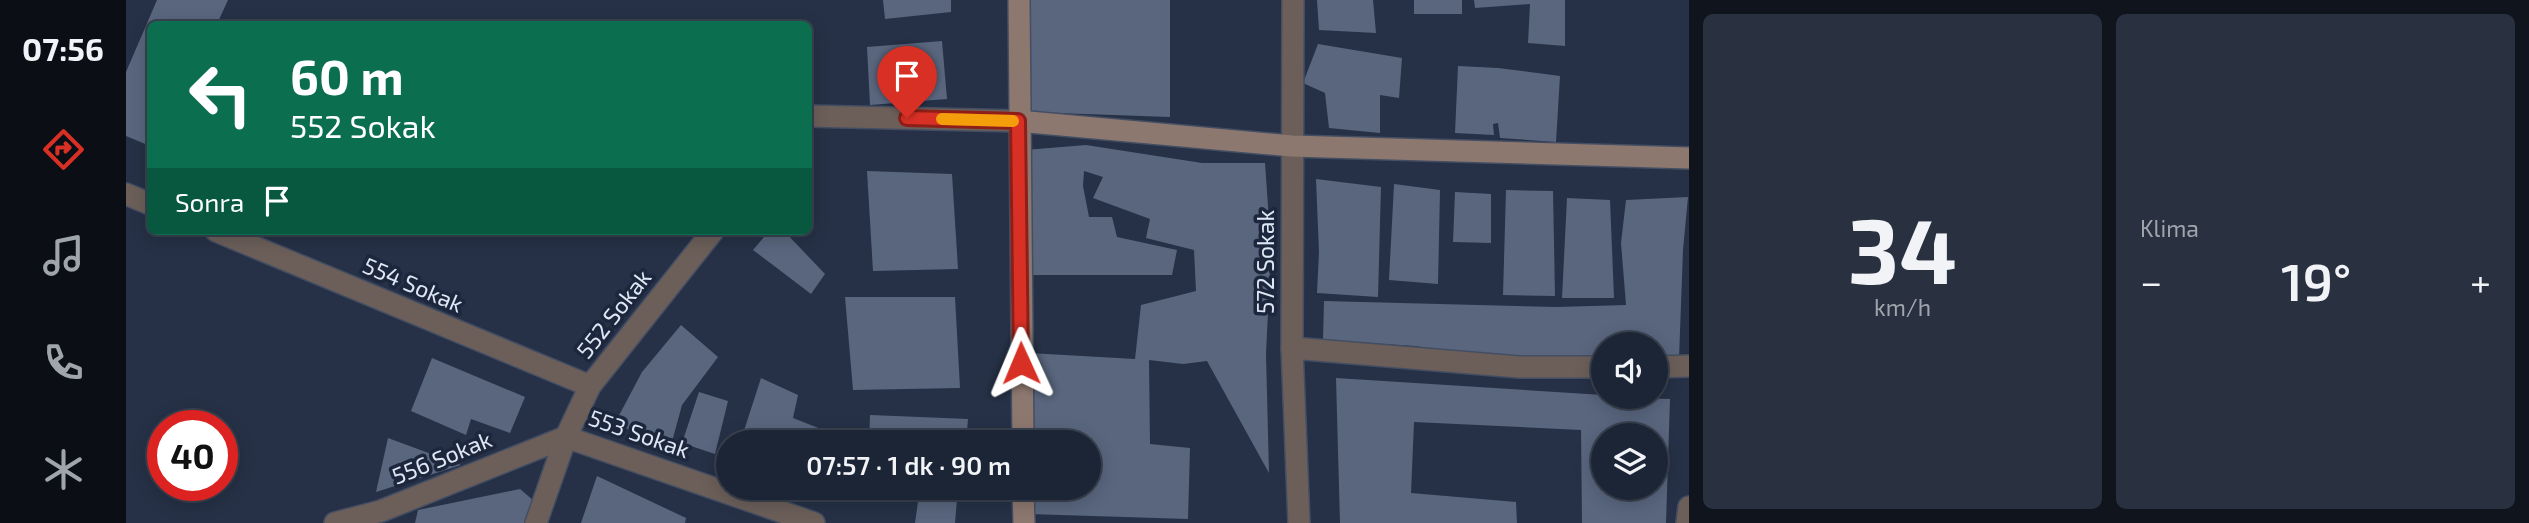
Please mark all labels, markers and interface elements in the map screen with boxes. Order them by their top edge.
text: 07:56 [22,29,104,67]
text: 60 m [290,46,404,105]
pin [877,46,937,118]
icon: left [175,49,266,140]
icon: arrive [888,57,926,95]
text: 552 Sokak [290,106,436,144]
icon: directions [39,125,88,174]
icon: arrive [258,182,296,220]
text: Sonra [175,186,244,217]
text: 34 [1848,193,1957,302]
street label: 572 Sokak [1251,210,1279,314]
text: Klima [2140,214,2199,242]
icon: music [39,231,88,280]
text: 19° [2281,249,2351,311]
street label: 554 Sokak [359,250,468,318]
text: − [2140,258,2162,304]
text: + [2470,258,2491,304]
street label: 552 Sokak [570,263,657,363]
text: km/h [1874,293,1931,321]
position arrow [984,326,1058,400]
map controls [1591,332,1668,500]
button: sound [1591,332,1668,409]
icon: phone [39,338,88,387]
street label: 553 Sokak [585,403,694,463]
speed limit sign: 40 [147,410,238,501]
button: layers [1591,423,1668,500]
street label: 556 Sokak [388,424,496,490]
icon: climate [39,445,88,494]
text: 07:57 · 1 dk · 90 m [806,449,1011,480]

